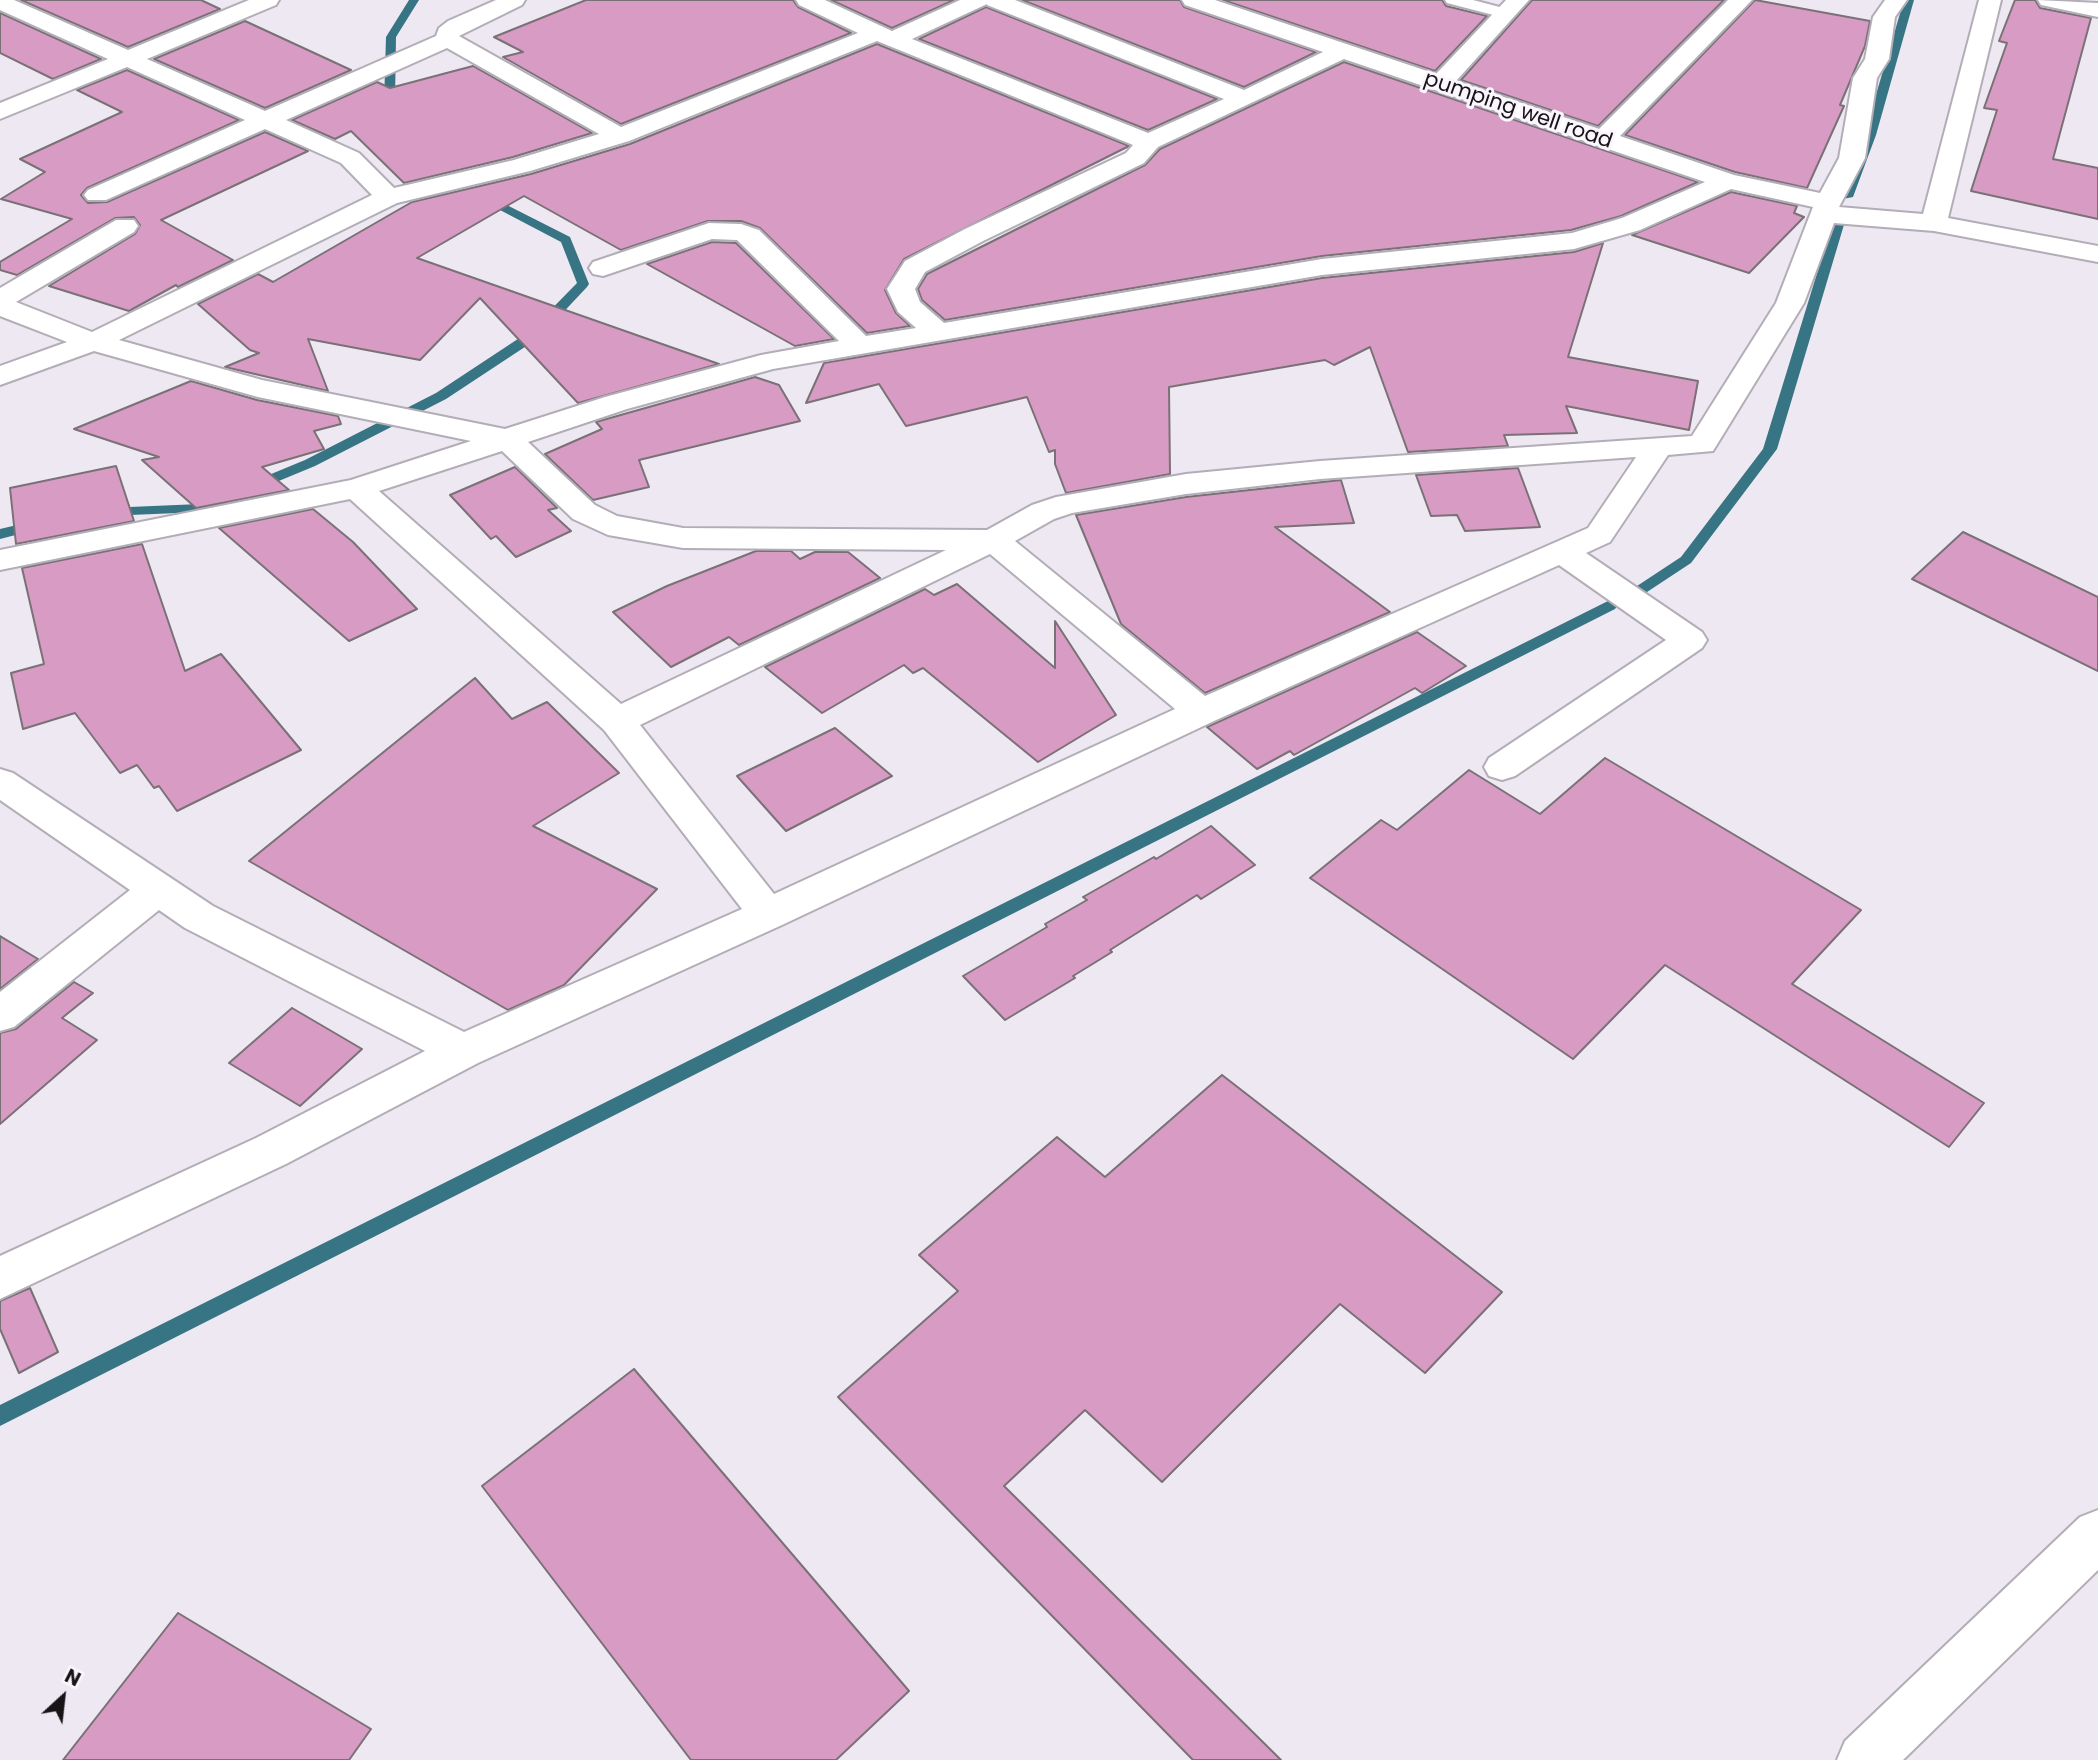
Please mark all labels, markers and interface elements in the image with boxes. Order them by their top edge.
street label: pumping well road [1420,67,1616,155]
north arrow [28,1662,98,1732]
text: N [60,1663,85,1693]

